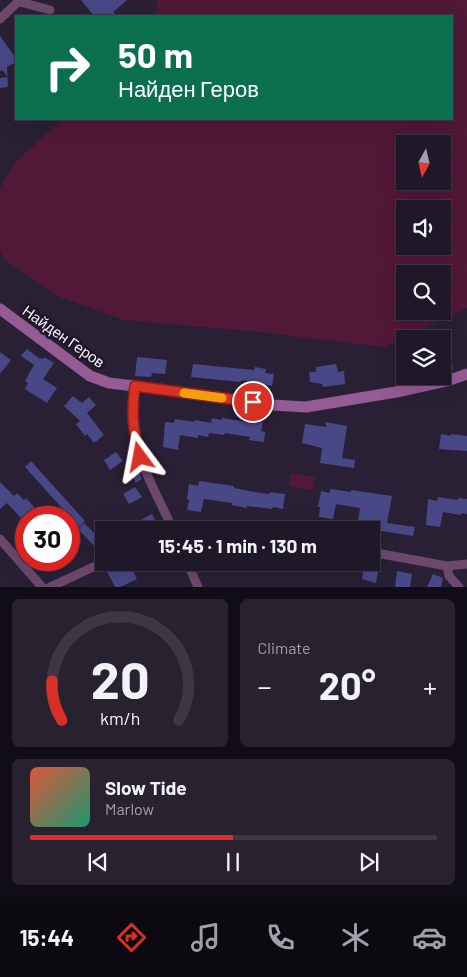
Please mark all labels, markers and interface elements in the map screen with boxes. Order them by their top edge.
text: 50 m [118,33,193,75]
icon: right [35,35,100,100]
text: Найден Геров [118,75,259,101]
north arrow [396,135,451,190]
map controls [396,135,451,385]
button: sound [396,200,451,255]
button: search [396,265,451,320]
street label: Найден Геров [19,301,109,371]
button: layers [396,330,451,385]
pin [232,381,274,423]
icon: arrive [239,388,267,416]
position arrow [113,430,165,482]
speed limit sign: 30 [15,506,80,571]
text: 15:45 · 1 min · 130 m [158,534,317,557]
text: Climate [258,638,310,657]
text: 20 [90,647,149,709]
text: 20° [319,662,376,708]
text: − [258,669,272,703]
text: + [423,669,437,703]
text: km/h [100,707,140,729]
text: Slow Tide [105,776,187,799]
text: Marlow [105,799,154,818]
icon: previous [84,848,112,876]
icon: pause [219,848,247,876]
icon: next [355,848,383,876]
icon: directions [114,920,149,955]
icon: music [188,920,223,955]
icon: phone [263,920,298,955]
icon: climate [338,920,373,955]
icon: car [412,920,447,955]
text: 15:44 [20,924,74,950]

